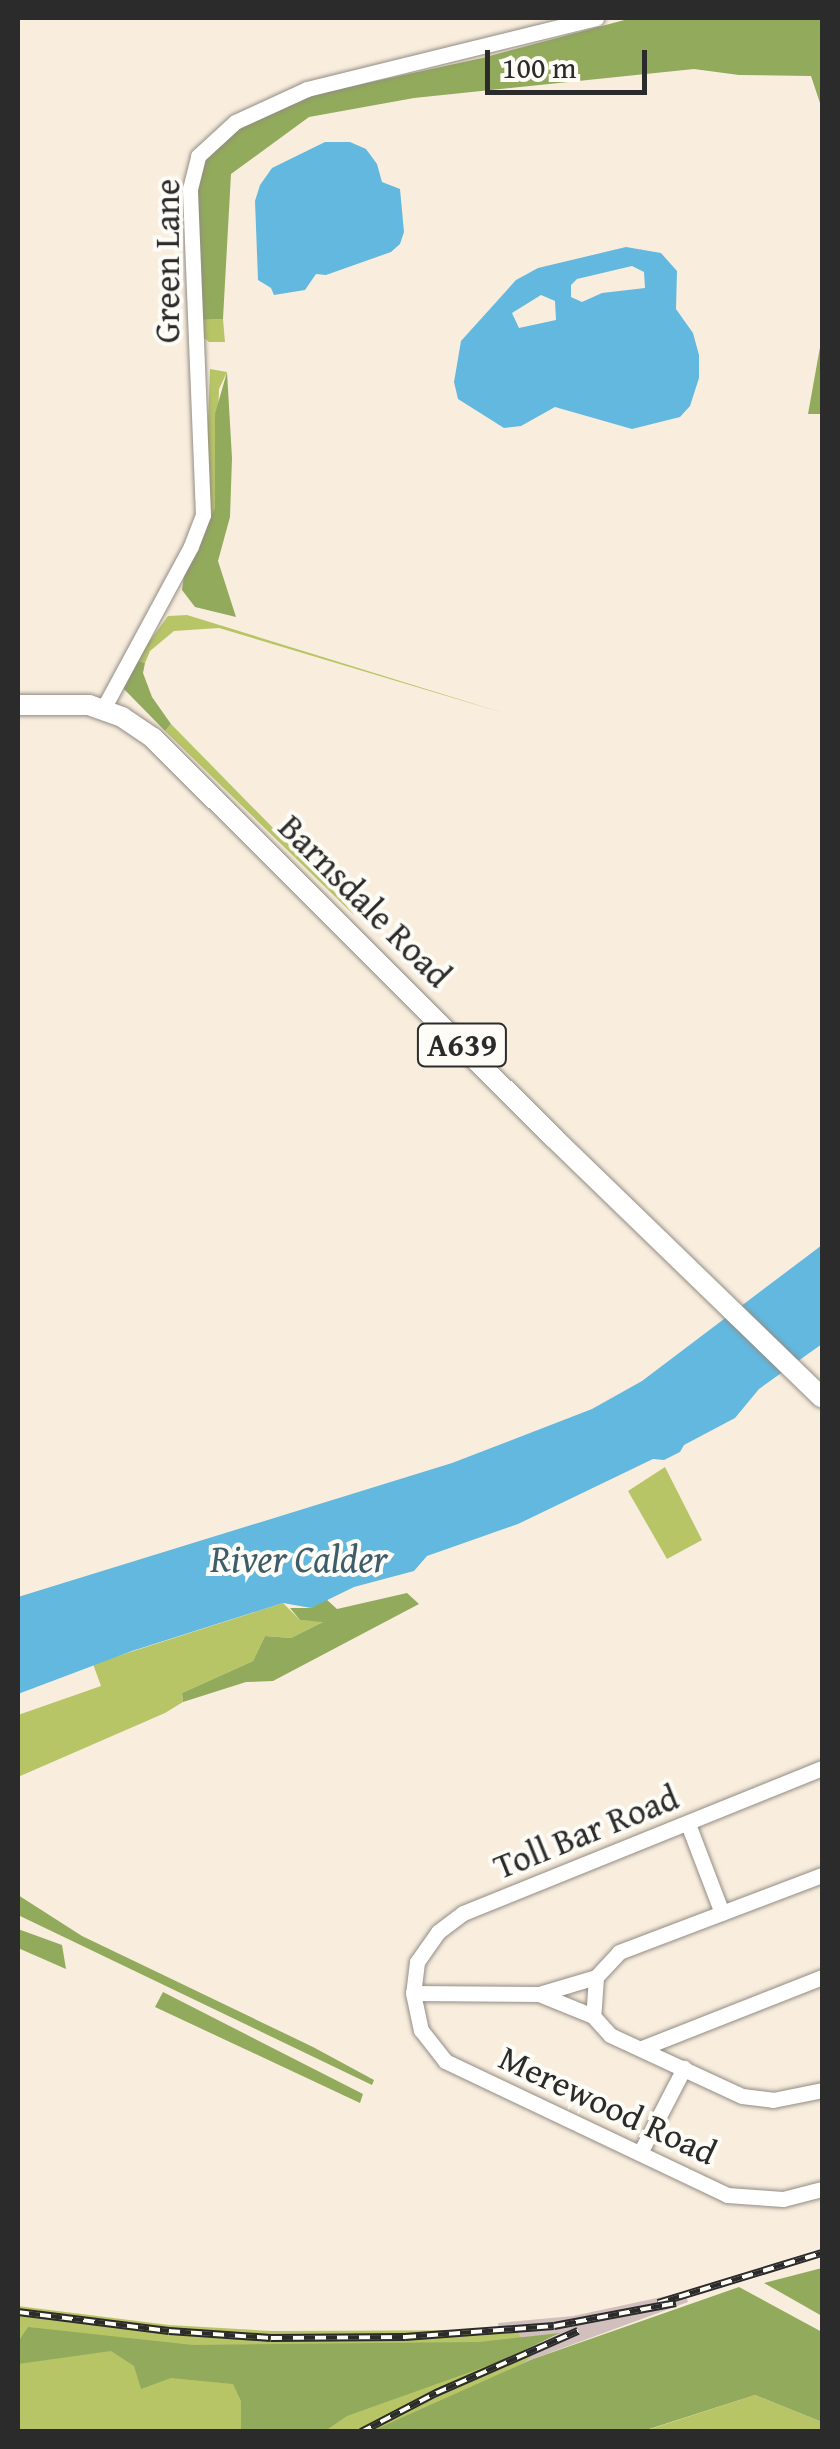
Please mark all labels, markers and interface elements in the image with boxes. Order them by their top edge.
scale bar [490,30,652,92]
text: 100 m [502,45,576,89]
street label: Green Lane [146,179,188,343]
street label: Barnsdale Road [270,806,460,996]
road number: A639 [414,1018,510,1072]
water label: River Calder [210,1536,388,1582]
street label: Toll Bar Road [488,1776,684,1888]
street label: Merewood Road [493,2036,723,2174]

